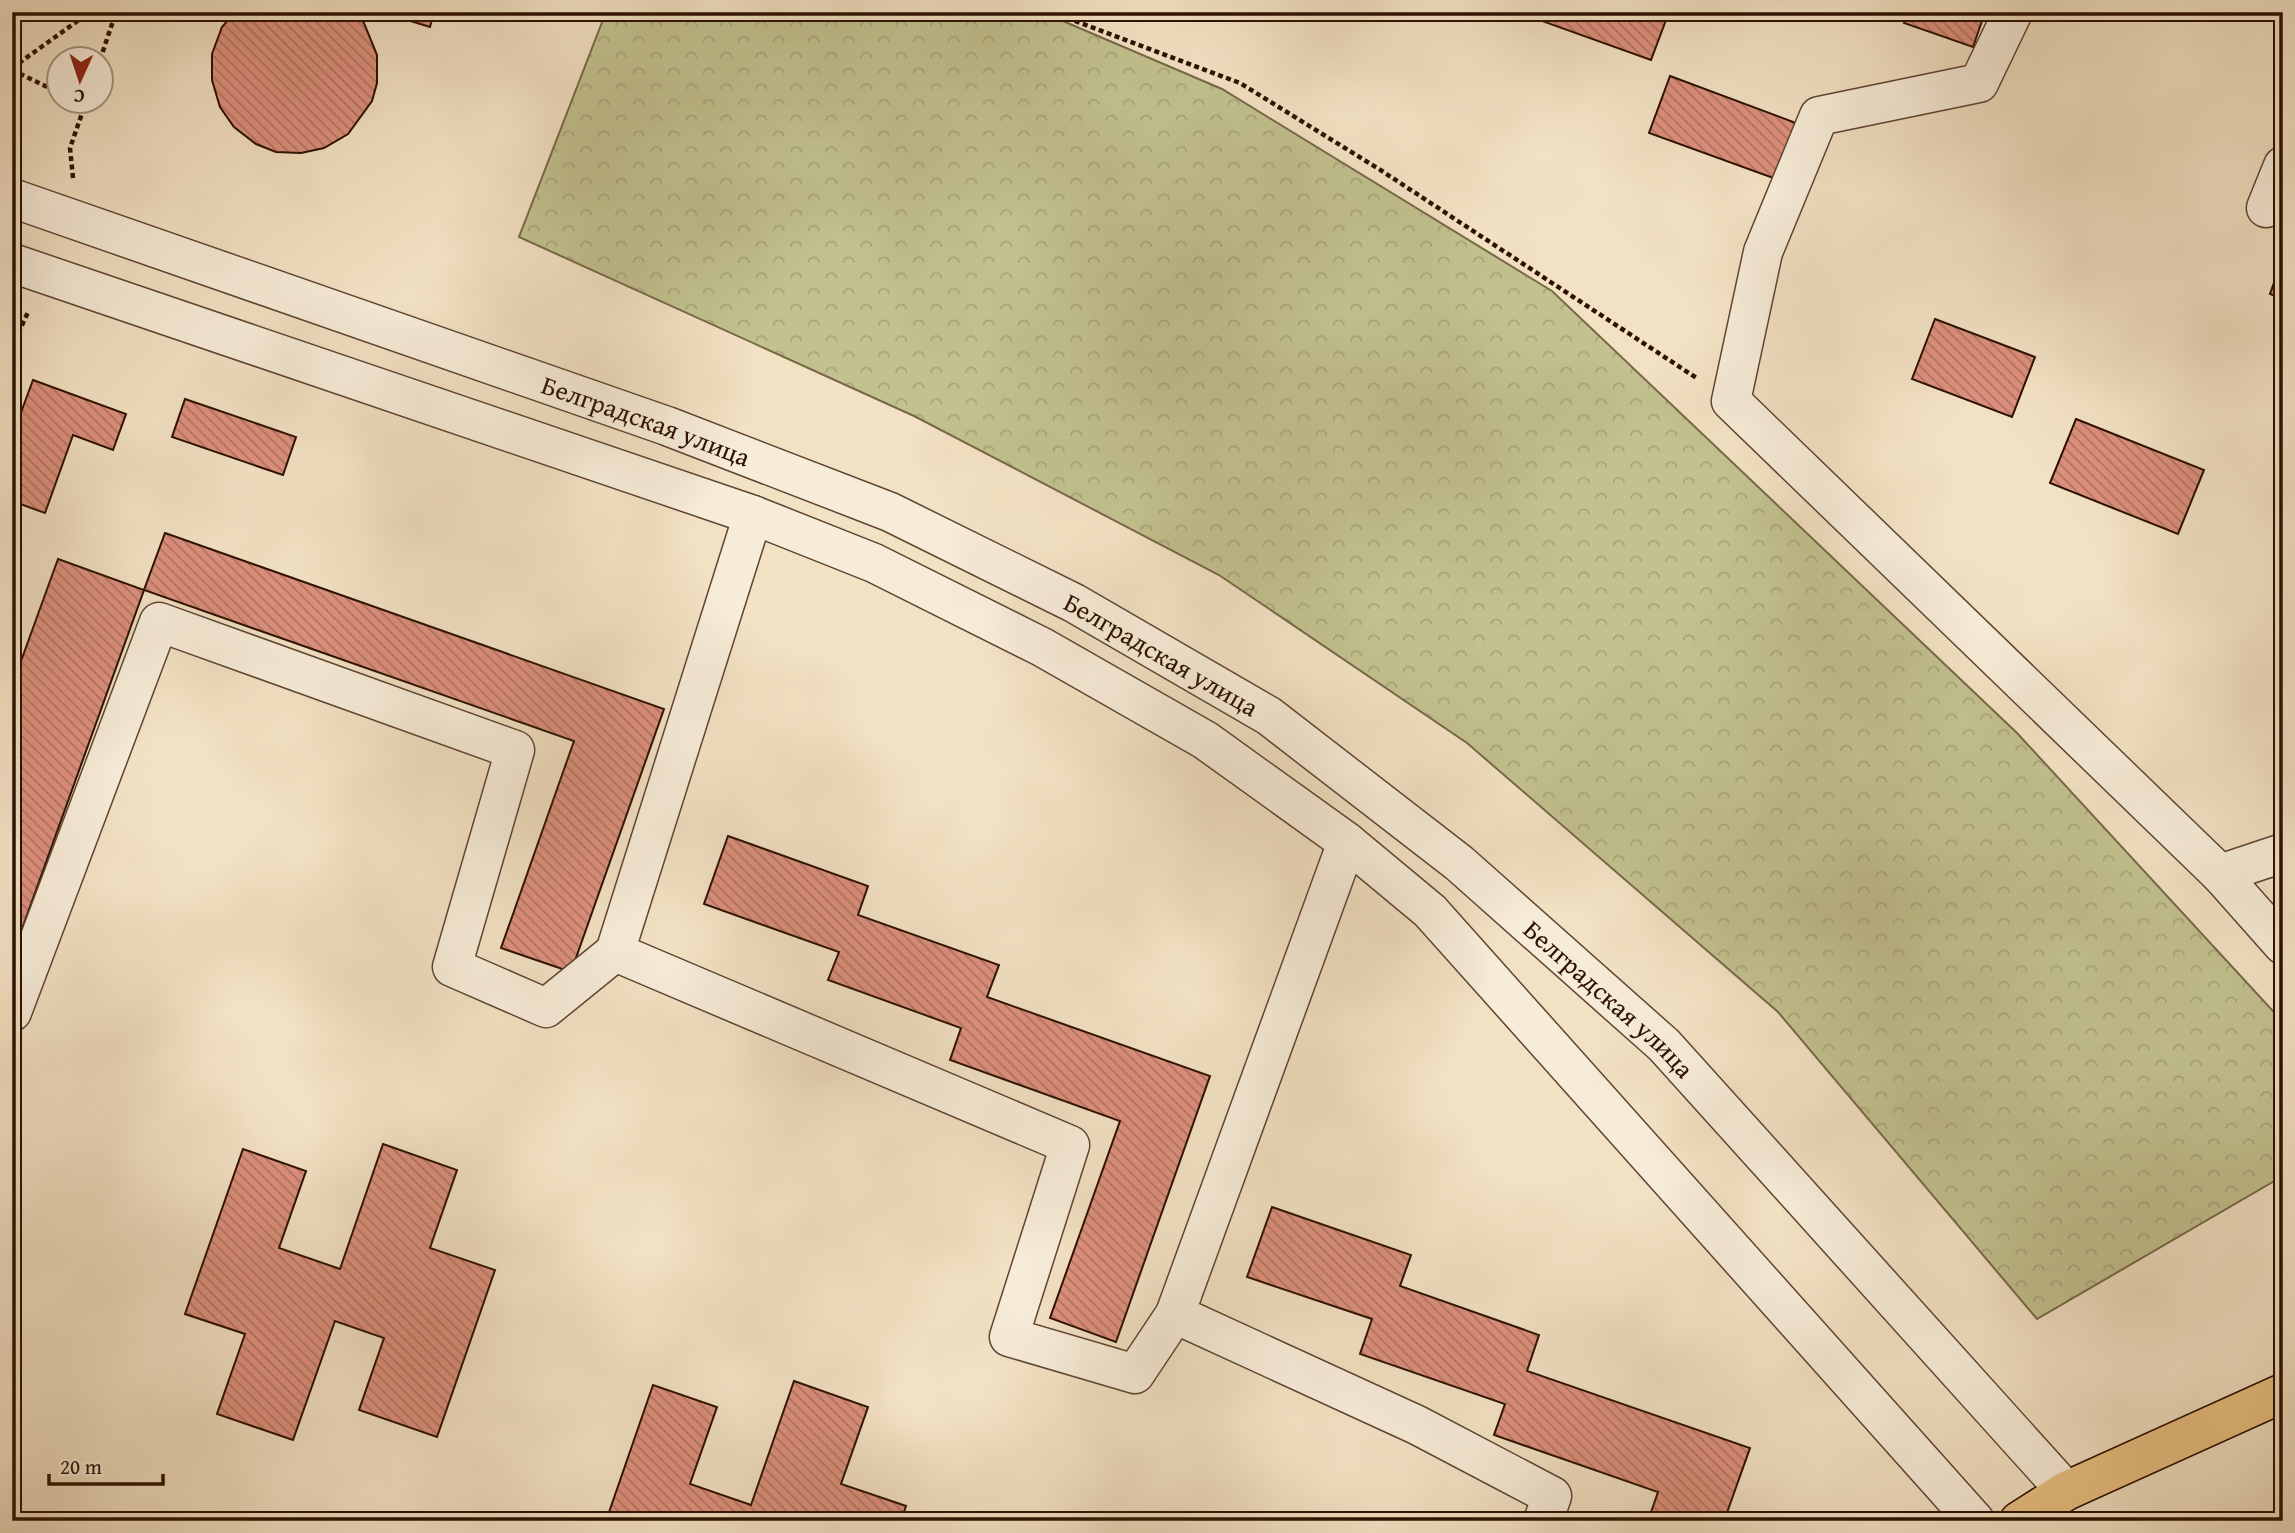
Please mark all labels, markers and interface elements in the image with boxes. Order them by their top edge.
north arrow [46,46,116,116]
text: С [73,83,85,111]
street label: Белградская улица [537,364,757,476]
street label: Белградская улица [1058,582,1267,726]
street label: Белградская улица [1515,910,1704,1087]
scale bar [49,1442,163,1486]
text: 20 m [60,1451,102,1482]

